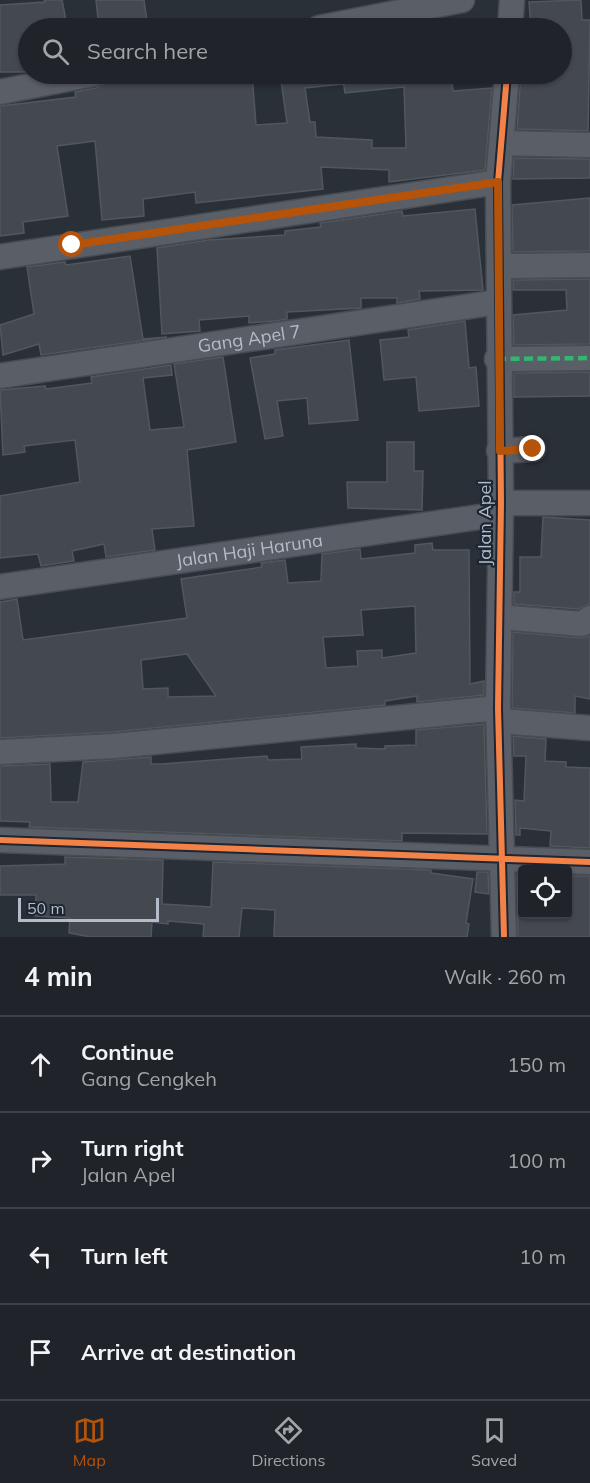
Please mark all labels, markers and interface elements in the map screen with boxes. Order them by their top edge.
search box [18,18,572,84]
icon: search [39,35,72,68]
text: Search here [87,37,208,65]
route start [58,231,84,257]
street label: Gang Apel 7 [196,319,302,357]
route end [519,435,545,461]
street label: Jalan Apel [473,480,496,566]
street label: Jalan Haji Haruna [174,528,324,572]
map controls [518,865,572,919]
button: locate [518,865,572,919]
scale bar [18,895,159,922]
text: 50 m [27,898,64,918]
text: 4 min [24,960,93,993]
text: Walk · 260 m [444,964,566,989]
text: Continue [81,1038,174,1066]
icon: ahead [24,1048,57,1081]
text: 150 m [507,1052,566,1077]
text: Gang Cengkeh [81,1066,217,1091]
text: Turn right [81,1134,184,1162]
icon: right [24,1144,57,1177]
text: 100 m [507,1148,566,1173]
text: Jalan Apel [81,1162,176,1187]
icon: left [24,1240,57,1273]
text: Turn left [81,1242,168,1270]
text: 10 m [519,1244,566,1269]
icon: arrive [24,1336,57,1369]
text: Arrive at destination [81,1338,296,1366]
tab: Map [73,1414,106,1470]
tab: Directions [251,1414,325,1470]
tab: Saved [471,1414,517,1470]

